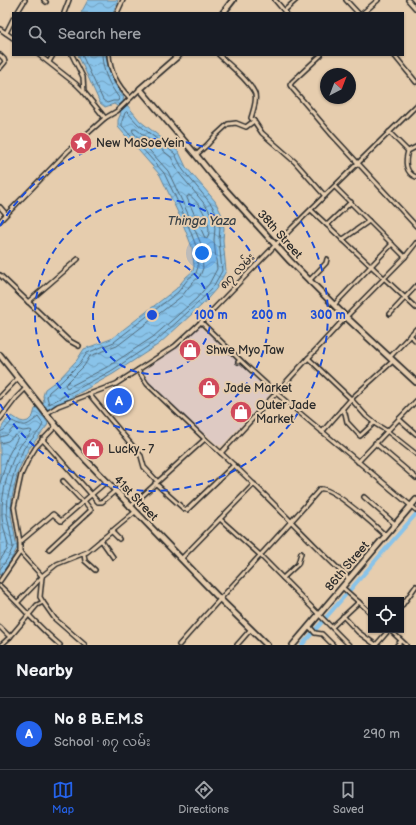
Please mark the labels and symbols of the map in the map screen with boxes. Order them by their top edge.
north arrow [320,68,356,104]
place icon: New MaSoeYein [68,130,94,156]
place label: New MaSoeYein [96,136,185,151]
street label: 38th Street [254,207,306,262]
water label: Thinga Yaza [168,213,236,229]
your location [192,243,212,263]
street label: ၈၇ လမ်း [215,249,260,294]
centre of rings [145,308,159,322]
text: 100 m [194,308,228,323]
text: 200 m [251,308,287,323]
text: 300 m [310,308,346,323]
shop icon: Shwe Myo Taw [177,337,203,363]
place label: Shwe Myo Taw [206,343,284,358]
shop icon: Jade Market [196,375,222,401]
place label: Jade Market [224,381,292,396]
pin: A [106,386,132,416]
place label: Outer Jade Market [256,398,316,427]
shop icon: Outer Jade Market [228,399,254,425]
shop icon: Lucky - 7 [80,436,106,462]
place label: Lucky - 7 [108,442,154,457]
street label: 41st Street [110,472,161,524]
street label: 86th Street [322,538,373,594]

